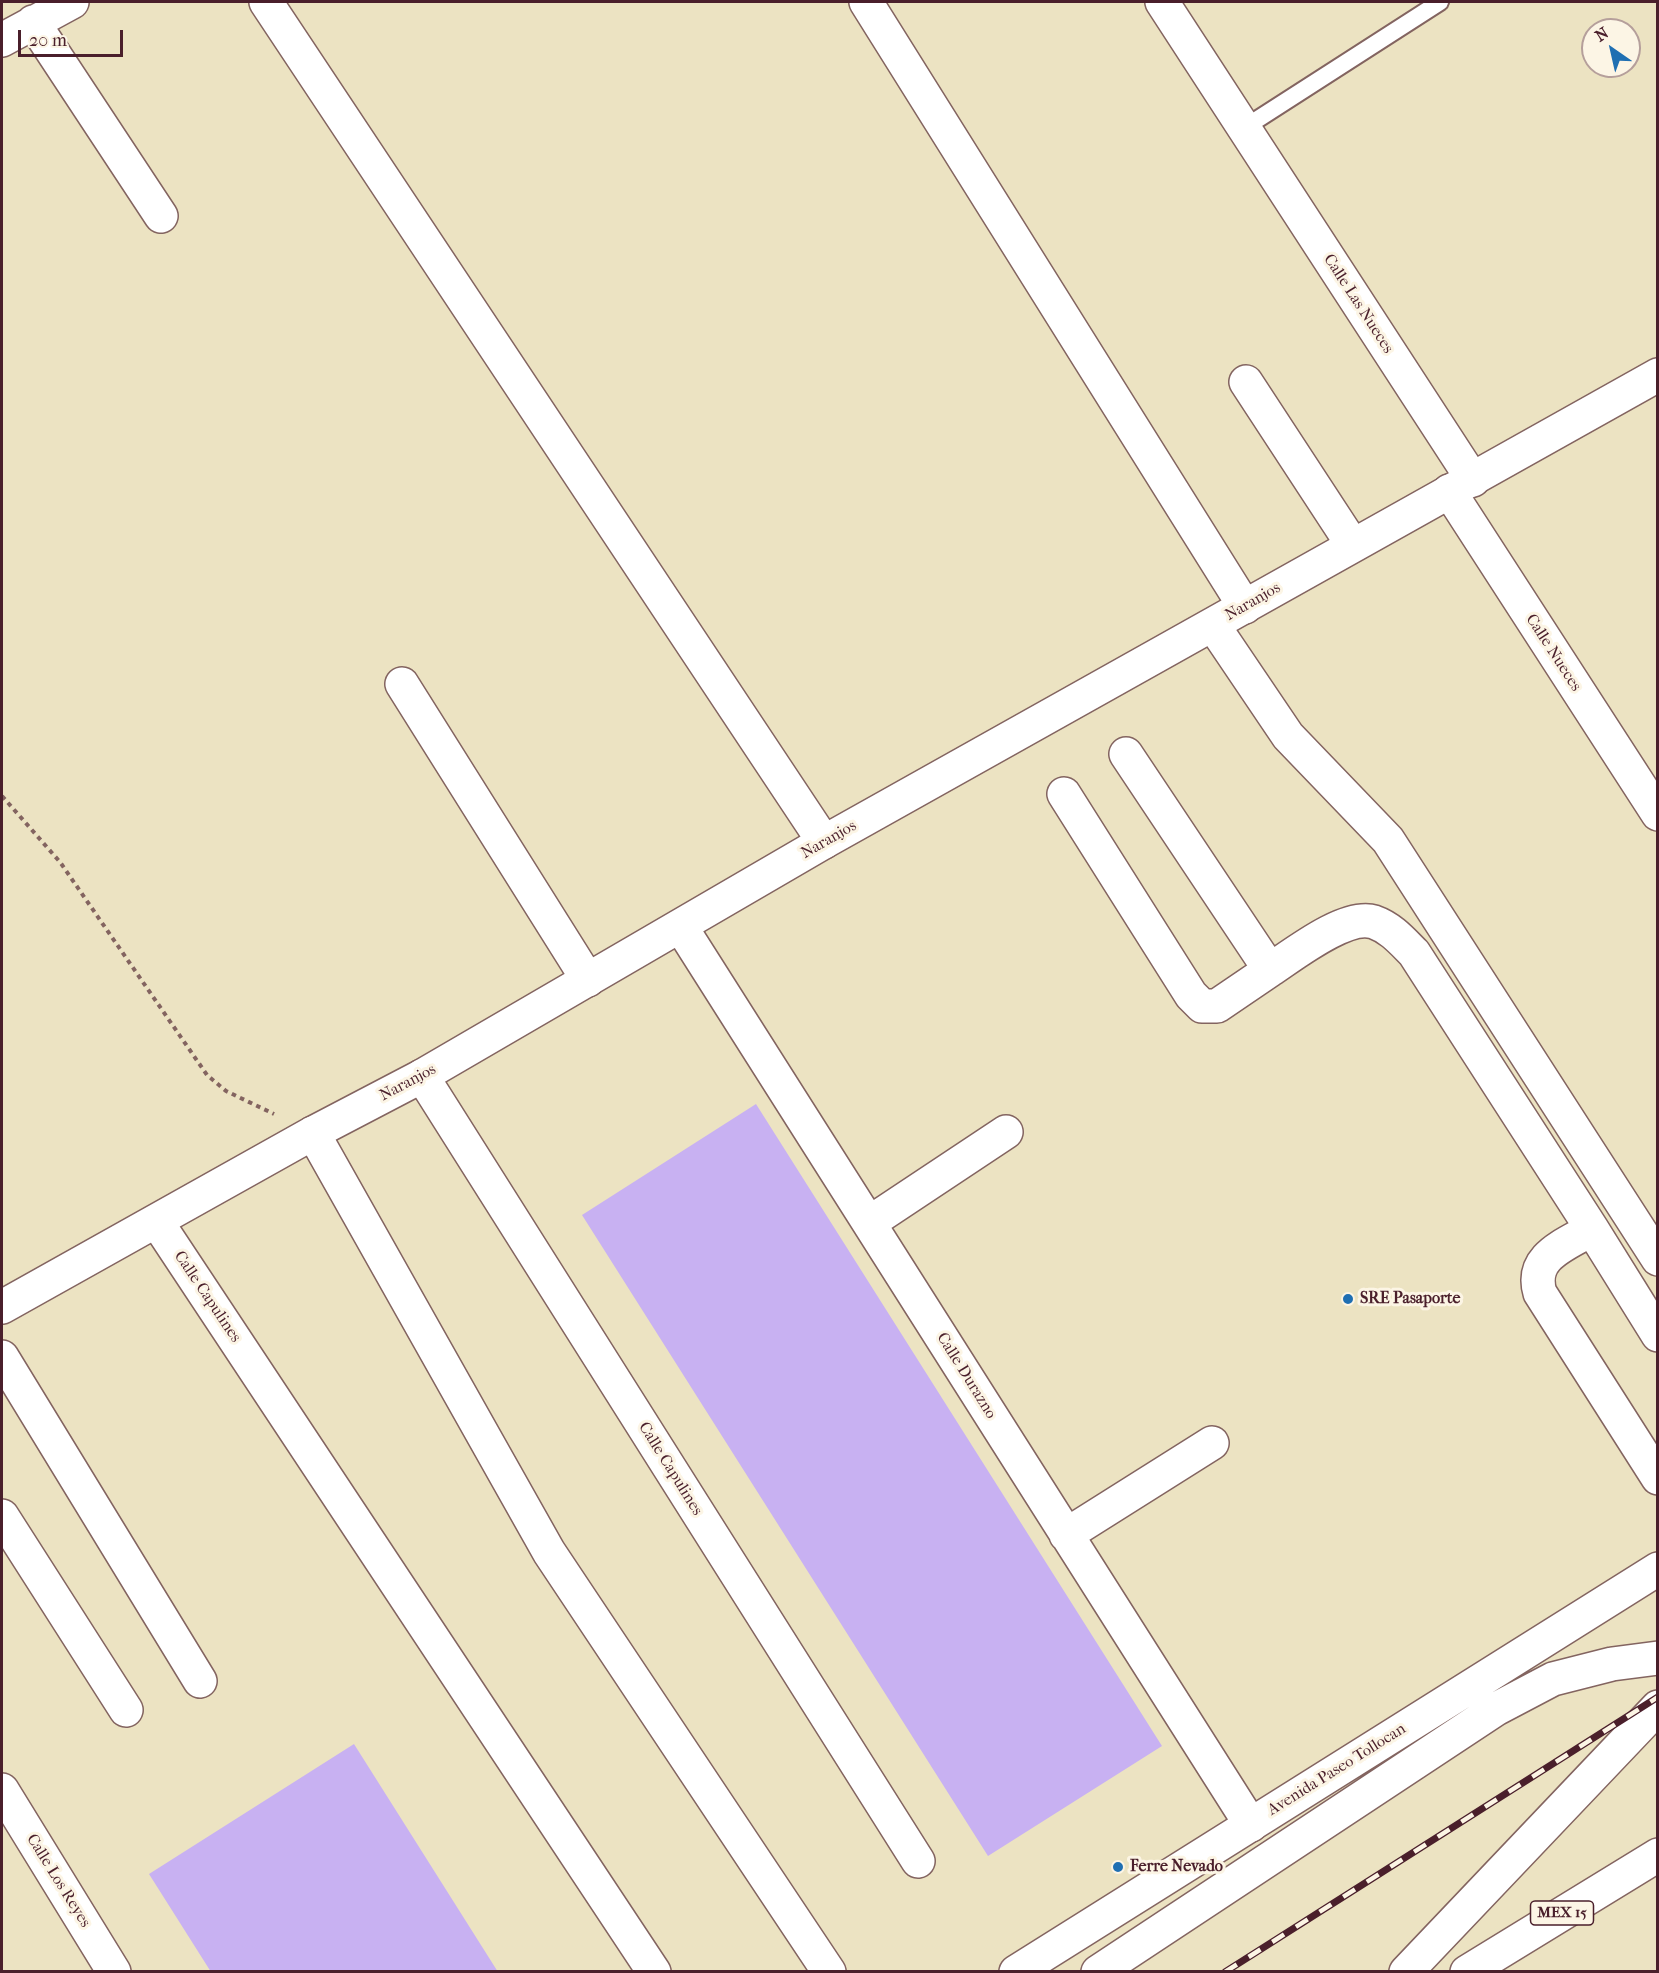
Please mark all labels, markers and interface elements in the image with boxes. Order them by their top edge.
scale bar [21,18,126,56]
north arrow [1581,18,1641,78]
text: N [1591,23,1612,46]
text: 20 m [29,30,67,51]
street label: Calle Las Nueces [1319,251,1397,357]
street label: Naranjos [1222,579,1284,625]
street label: Calle Nueces [1521,611,1585,695]
street label: Naranjos [798,817,860,863]
street label: Naranjos [377,1060,439,1106]
street label: Calle Capulines [169,1248,245,1346]
place label: SRE Pasaporte [1360,1289,1460,1309]
marker: SRE Pasaporte [1341,1292,1355,1306]
street label: Calle Durazno [932,1329,1000,1423]
street label: Calle Capulines [634,1419,706,1519]
street label: Avenida Paseo Tollocan [1264,1720,1410,1820]
street label: Calle Los Reyes [22,1831,94,1931]
place label: Ferre Nevado [1130,1857,1223,1877]
marker: Ferre Nevado [1111,1860,1125,1874]
road number: MEX 15 [1530,1901,1594,1925]

